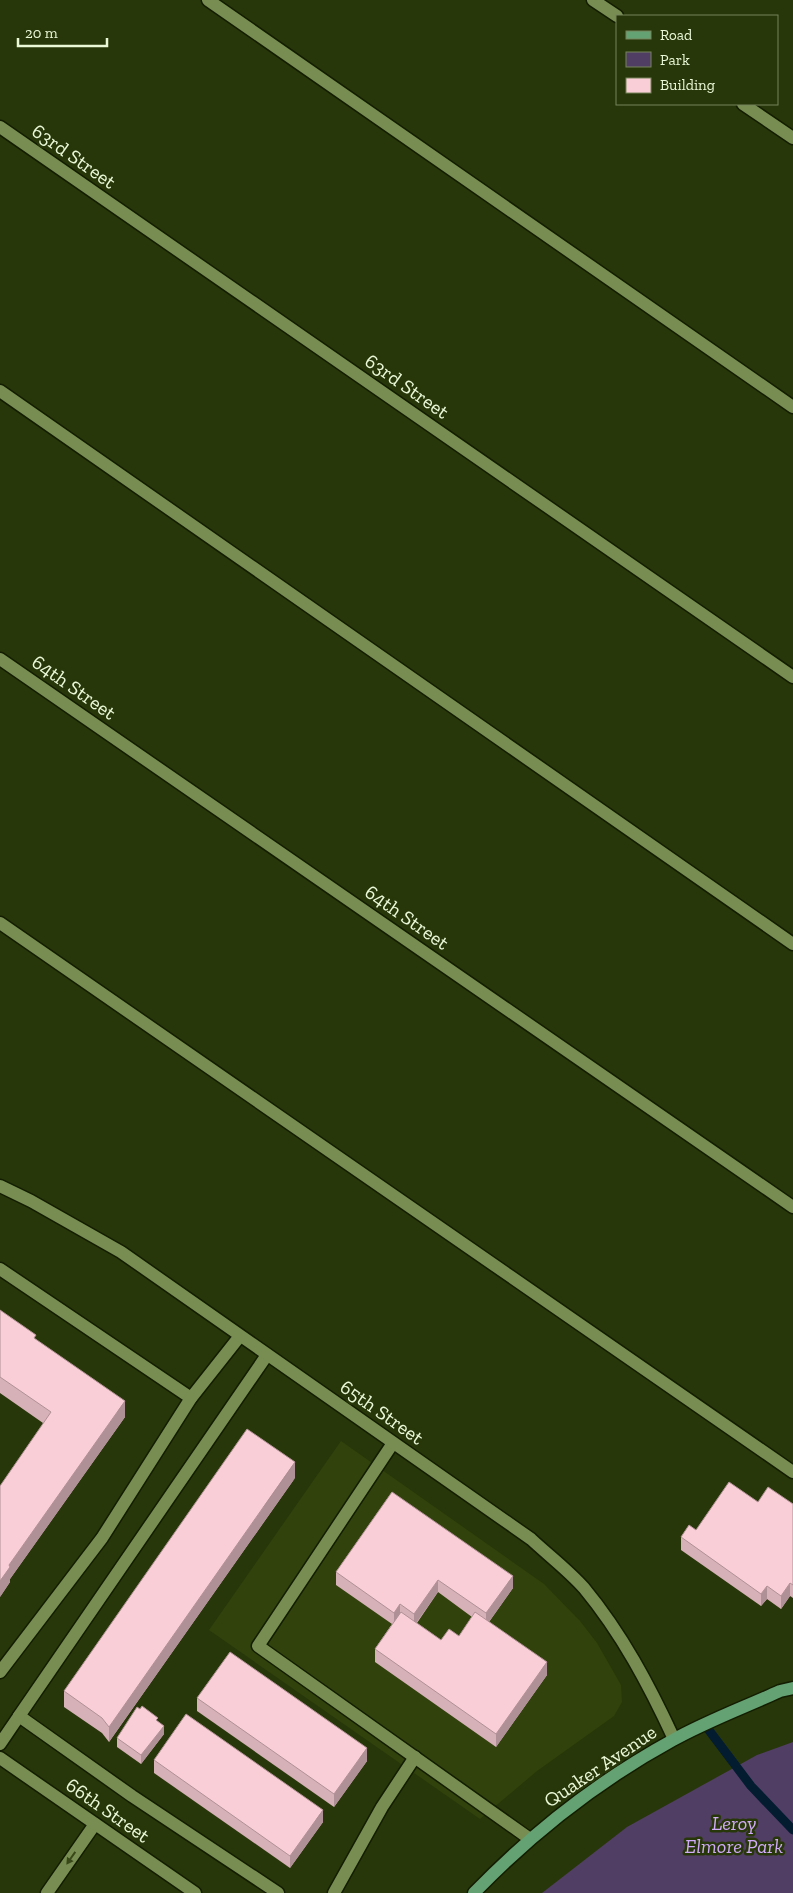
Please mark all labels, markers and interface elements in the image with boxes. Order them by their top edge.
scale bar [18,15,106,47]
legend [616,15,778,105]
text: 20 m [25,24,58,42]
text: Road [660,26,693,44]
text: Park [660,51,690,69]
text: Building [660,76,715,94]
street label: 63rd Street [27,118,121,194]
street label: 63rd Street [360,348,454,424]
street label: 64th Street [27,649,121,725]
street label: 64th Street [360,879,454,955]
street label: 65th Street [336,1374,429,1450]
street label: Quaker Avenue [539,1720,661,1812]
street label: 66th Street [61,1772,155,1848]
park label: Leroy Elmore Park [685,1811,783,1858]
one-way arrow [66,1852,76,1865]

